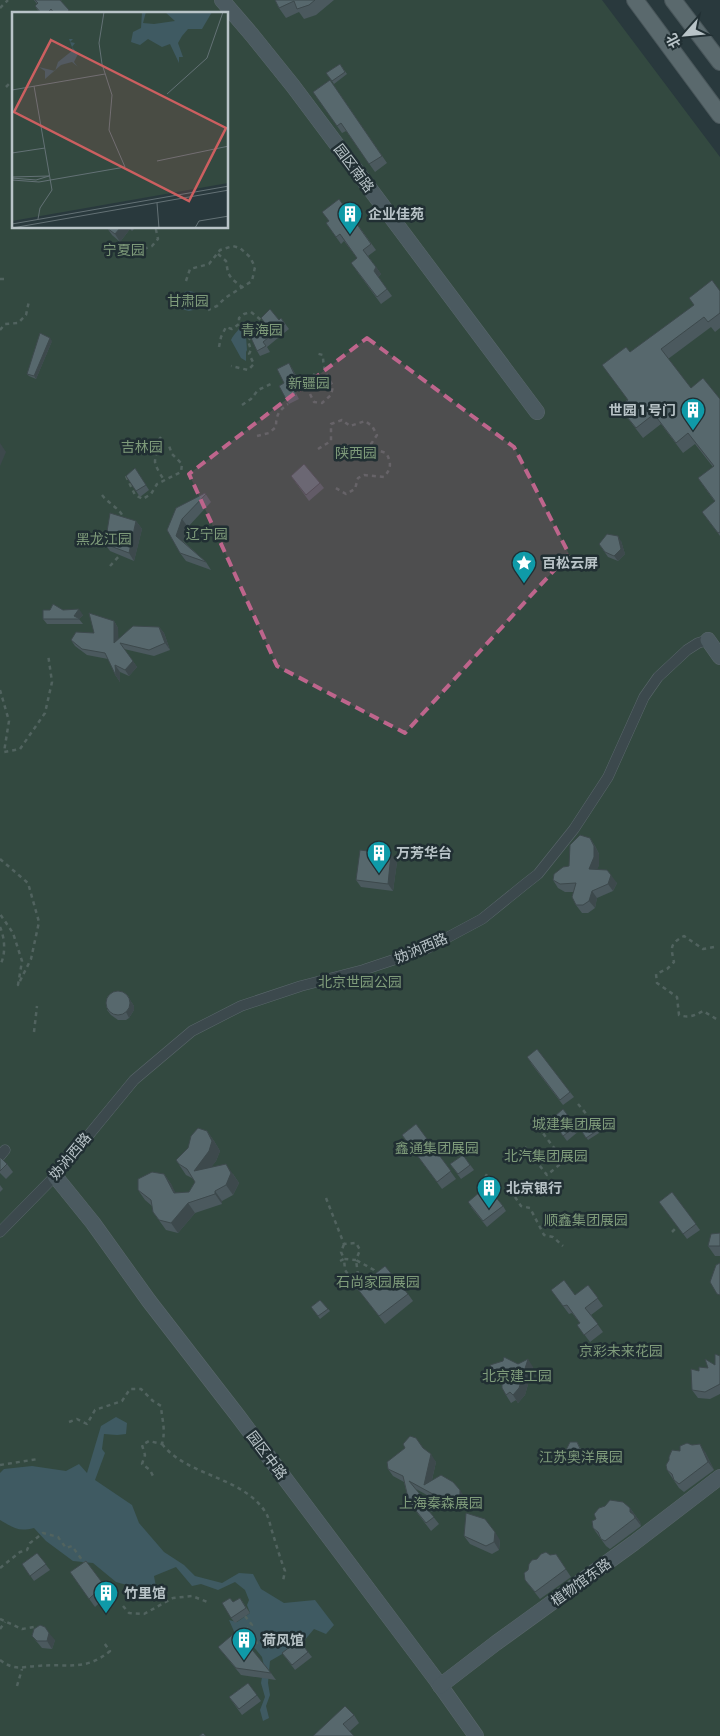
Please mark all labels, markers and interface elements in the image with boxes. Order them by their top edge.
north arrow [660,10,710,60]
inset map [12,12,229,229]
text: 北 [661,30,686,52]
street label: 园区南路 [329,140,379,196]
building icon: 企业佳苑 [337,201,363,235]
place label: 企业佳苑 [368,204,424,224]
park label: 宁夏园 [103,240,145,260]
park label: 甘肃园 [167,291,209,311]
park label: 青海园 [241,320,283,340]
park label: 新疆园 [288,373,330,393]
building icon: 世园 1 号门 [680,397,706,431]
place label: 世园 1 号门 [609,400,676,420]
park label: 吉林园 [121,437,163,457]
park label: 陕西园 [335,443,377,463]
park label: 辽宁园 [186,524,228,544]
park label: 黑龙江园 [76,529,132,549]
place icon: 百松云屏 [511,550,537,584]
place label: 百松云屏 [542,553,598,573]
building icon: 万芳华台 [366,840,392,874]
place label: 万芳华台 [396,843,452,863]
street label: 妫汭西路 [391,928,451,968]
park label: 北京世园公园 [318,972,402,992]
park label: 城建集团展园 [532,1114,616,1134]
street label: 妫汭西路 [44,1128,96,1184]
park label: 鑫通集团展园 [395,1138,479,1158]
park label: 北汽集团展园 [504,1146,588,1166]
building icon: 北京银行 [476,1175,502,1209]
place label: 北京银行 [506,1178,562,1198]
park label: 顺鑫集团展园 [544,1210,628,1230]
park label: 石尚家园展园 [336,1272,420,1292]
park label: 京彩未来花园 [579,1341,663,1361]
park label: 北京建工园 [482,1366,552,1386]
street label: 园区中路 [242,1427,292,1483]
park label: 江苏奥洋展园 [539,1447,623,1467]
park label: 上海秦森展园 [399,1493,483,1513]
street label: 植物馆东路 [547,1553,615,1611]
building icon: 竹里馆 [93,1580,119,1614]
place label: 竹里馆 [124,1583,166,1603]
building icon: 荷风馆 [231,1627,257,1661]
place label: 荷风馆 [262,1630,304,1650]

